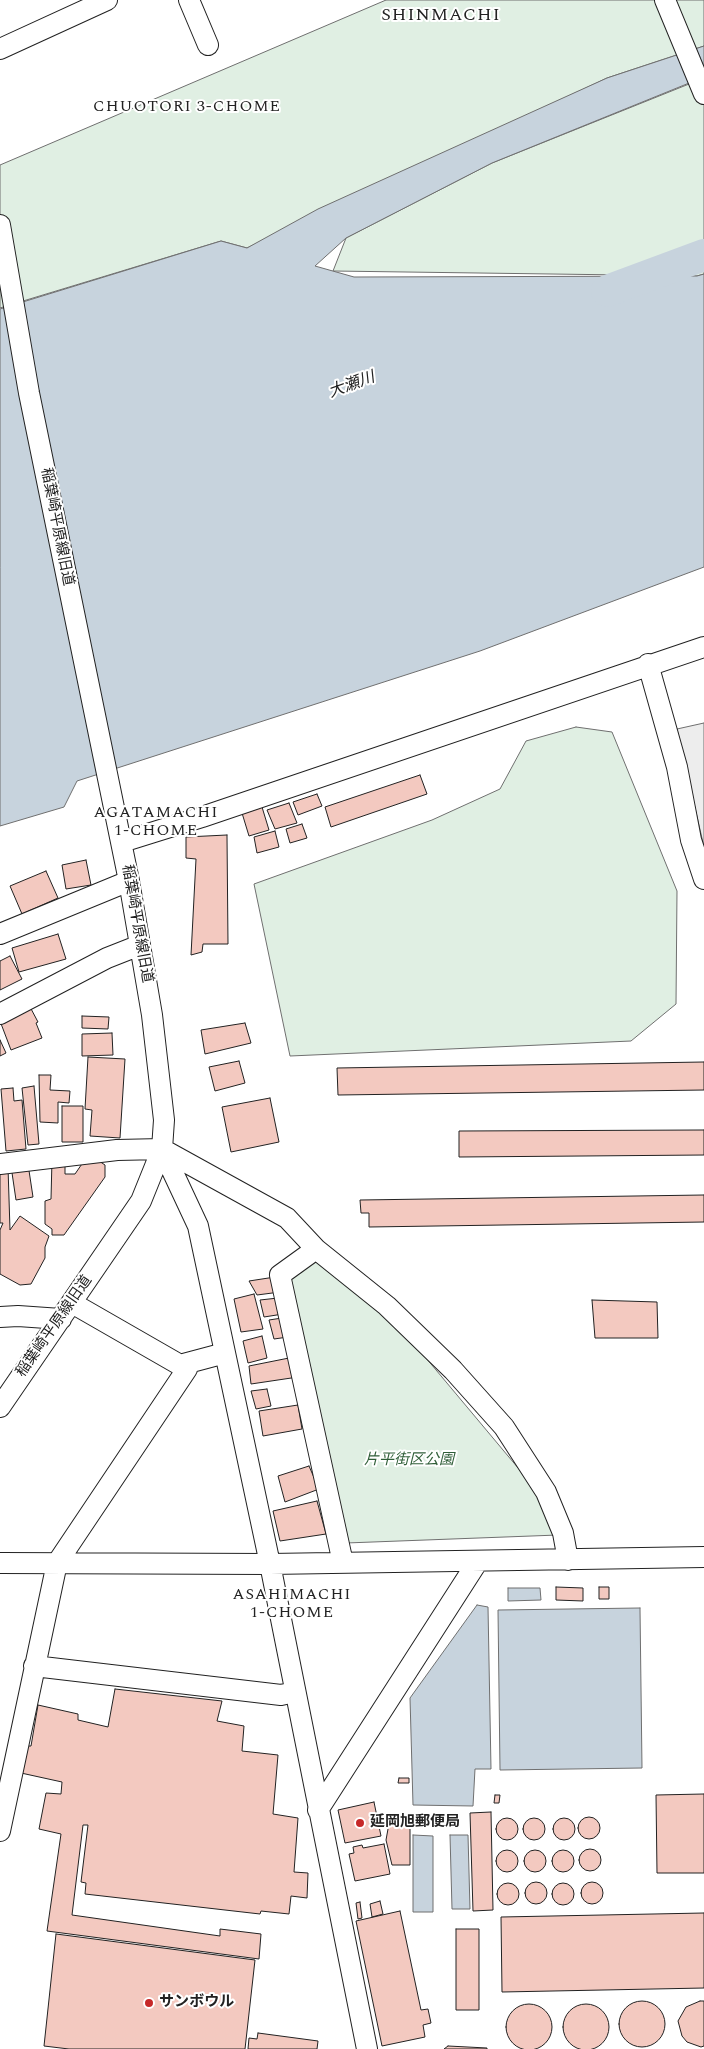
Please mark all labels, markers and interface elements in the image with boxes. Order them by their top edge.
district label: SHINMACHI [380,5,502,27]
district label: CHUOTORI 3-CHOME [91,98,283,118]
water label: 大瀬川 [326,369,378,403]
street label: 稲葉崎平原線旧道 [36,466,76,588]
district label: AGATAMACHI 1-CHOME [92,804,220,842]
street label: 稲葉崎平原線旧道 [117,863,155,985]
street label: 稲葉崎平原線旧道 [13,1273,97,1381]
park label: 片平街区公園 [364,1452,454,1470]
district label: ASAHIMACHI 1-CHOME [231,1586,353,1624]
place label: 延岡旭郵便局 [370,1814,460,1832]
marker: 延岡旭郵便局 [354,1817,366,1829]
place label: サンボウル [159,1994,234,2012]
marker: サンボウル [143,1997,155,2009]

